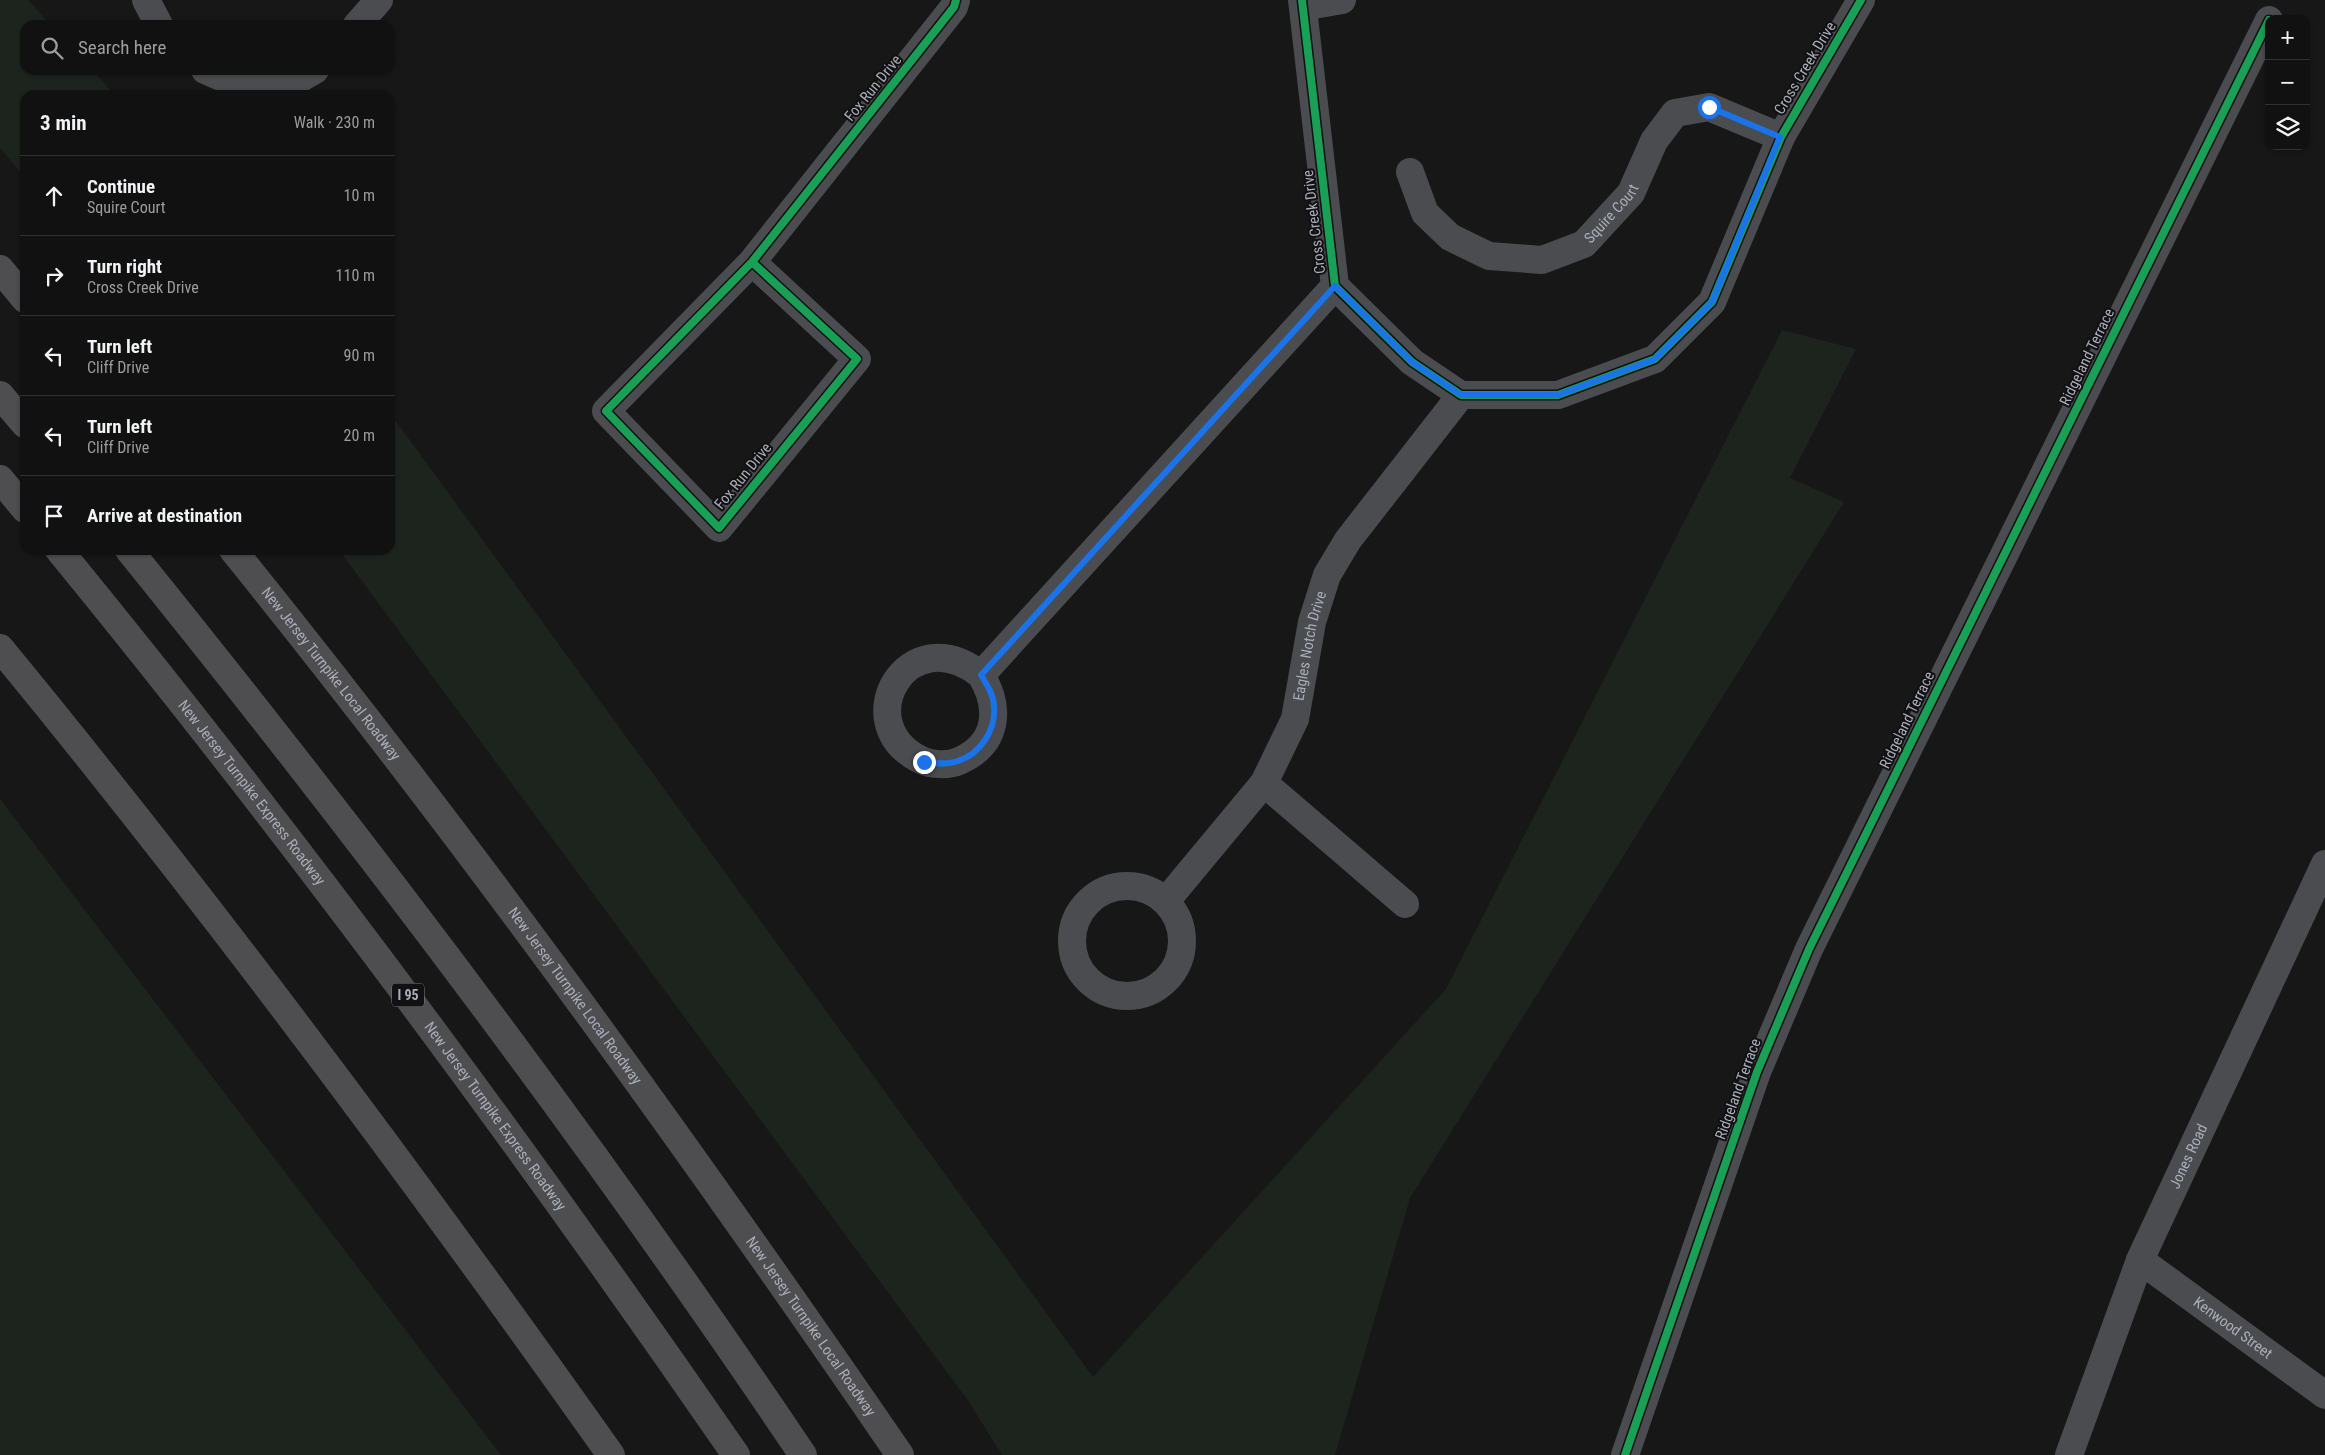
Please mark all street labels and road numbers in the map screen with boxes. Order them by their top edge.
street label: Cross Creek Drive [1770,18,1840,118]
street label: Fox Run Drive [841,51,905,125]
street label: Cross Creek Drive [1299,169,1329,275]
street label: Squire Court [1580,181,1643,247]
street label: Ridgeland Terrace [2056,305,2118,409]
street label: Fox Run Drive [711,439,775,513]
street label: New Jersey Turnpike Local Roadway [258,584,404,764]
street label: Eagles Notch Drive [1289,589,1330,702]
street label: Ridgeland Terrace [1876,668,1938,772]
street label: New Jersey Turnpike Express Roadway [174,697,329,889]
street label: New Jersey Turnpike Local Roadway [504,904,646,1088]
road number: I 95 [392,984,424,1006]
street label: New Jersey Turnpike Express Roadway [421,1018,570,1214]
street label: Ridgeland Terrace [1711,1036,1765,1142]
street label: Jones Road [2166,1121,2211,1192]
street label: New Jersey Turnpike Local Roadway [742,1233,880,1420]
street label: Kenwood Street [2190,1293,2276,1363]

